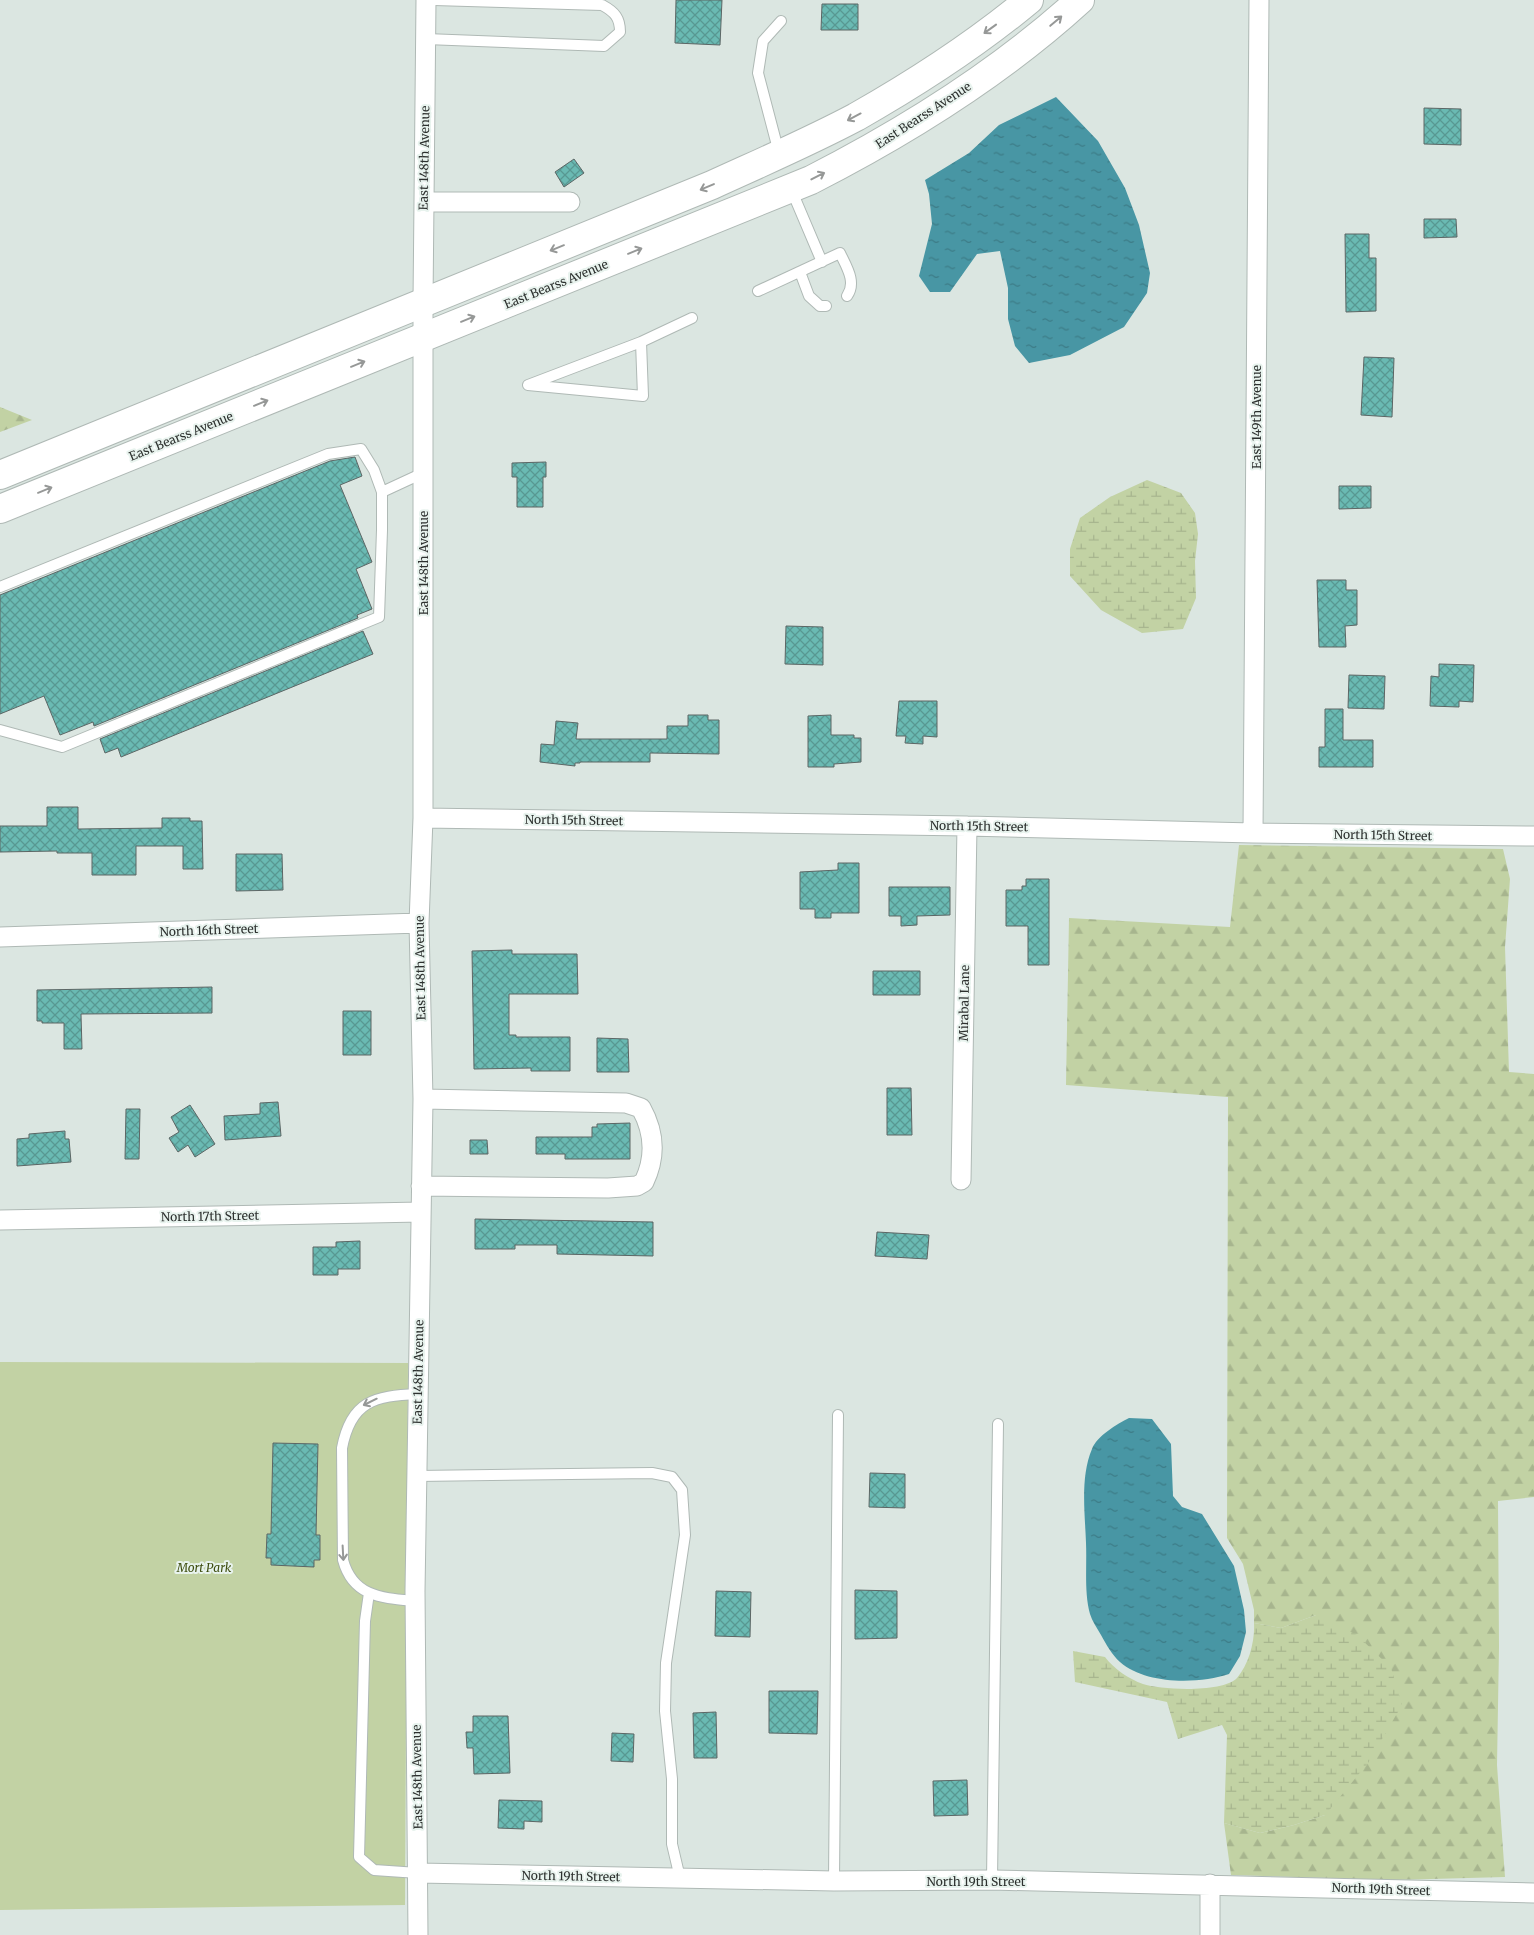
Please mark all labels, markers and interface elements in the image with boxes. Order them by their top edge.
one-way arrow [1049,16,1062,27]
one-way arrow [984,24,998,35]
street label: East Bearss Avenue [872,79,974,151]
street label: East 148th Avenue [416,106,432,210]
one-way arrow [847,113,862,122]
one-way arrow [810,171,825,181]
one-way arrow [700,182,715,192]
one-way arrow [549,244,565,253]
one-way arrow [627,246,642,256]
street label: East Bearss Avenue [502,256,610,312]
one-way arrow [460,314,475,324]
one-way arrow [350,359,365,368]
street label: East 149th Avenue [1249,365,1264,469]
one-way arrow [253,398,268,408]
street label: East Bearss Avenue [127,408,235,464]
one-way arrow [37,485,52,495]
street label: East 148th Avenue [416,511,431,615]
street label: North 15th Street [525,812,624,828]
street label: North 15th Street [930,818,1029,834]
street label: North 15th Street [1334,827,1433,843]
street label: East 148th Avenue [412,916,428,1020]
street label: North 16th Street [159,921,259,939]
street label: Mirabal Lane [956,965,972,1041]
street label: North 17th Street [161,1208,259,1224]
street label: East 148th Avenue [410,1320,426,1424]
one-way arrow [363,1398,378,1407]
one-way arrow [339,1545,348,1561]
park label: Mort Park [176,1560,232,1575]
street label: East 148th Avenue [409,1725,425,1829]
street label: North 19th Street [521,1868,621,1884]
street label: North 19th Street [927,1874,1026,1889]
street label: North 19th Street [1331,1880,1431,1898]

